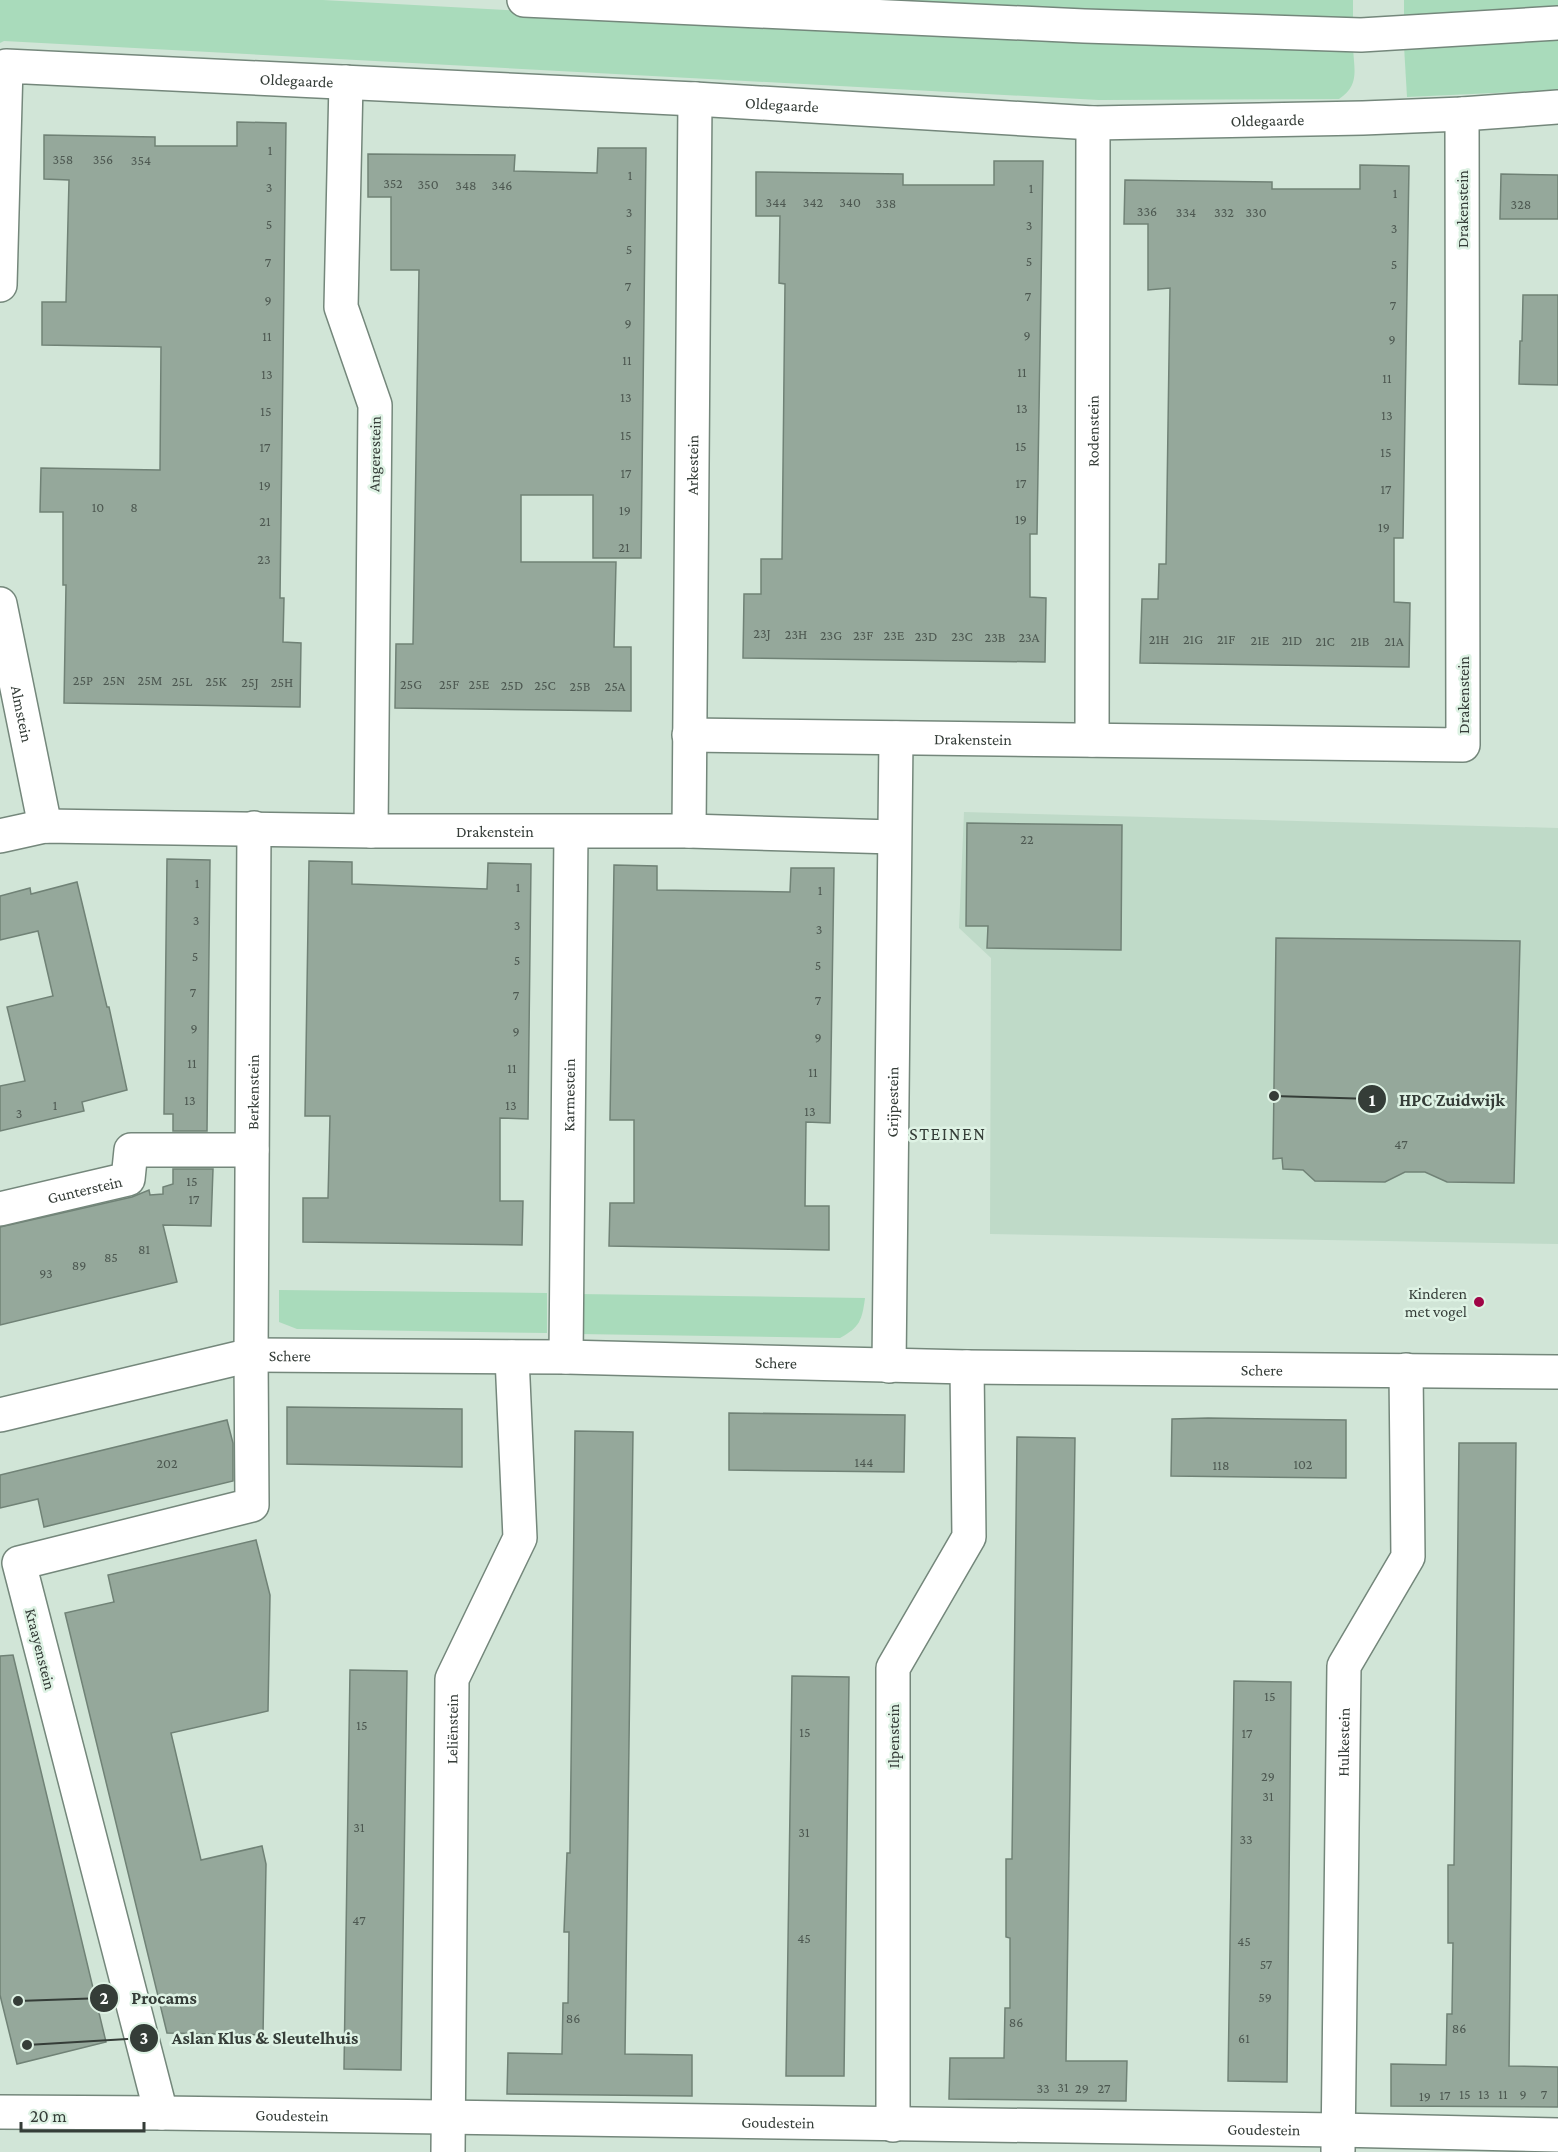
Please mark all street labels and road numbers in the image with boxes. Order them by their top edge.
street label: Oldegaarde [259,70,334,91]
street label: Oldegaarde [745,94,819,115]
street label: Oldegaarde [1230,111,1304,130]
street label: Drakenstein [1454,170,1471,248]
street label: Rodenstein [1084,395,1102,467]
street label: Angerestein [365,415,385,492]
street label: Arkestein [684,434,701,495]
street label: Drakenstein [1455,656,1472,734]
street label: Almstein [8,684,36,744]
street label: Drakenstein [934,730,1012,748]
street label: Drakenstein [456,823,534,840]
street label: Berkenstein [244,1054,262,1130]
street label: Karmestein [560,1058,578,1132]
street label: Grijpestein [884,1066,902,1137]
street label: Gunterstein [46,1173,124,1207]
street label: Schere [269,1347,311,1364]
street label: Schere [755,1354,797,1372]
street label: Schere [1241,1361,1283,1379]
street label: Kraayenstein [21,1607,59,1692]
street label: Leliënstein [443,1693,461,1764]
street label: Ilpenstein [885,1703,903,1768]
street label: Hulkestein [1335,1707,1352,1777]
street label: Goudestein [255,2106,329,2124]
street label: Goudestein [741,2113,815,2131]
street label: Goudestein [1227,2120,1301,2138]

